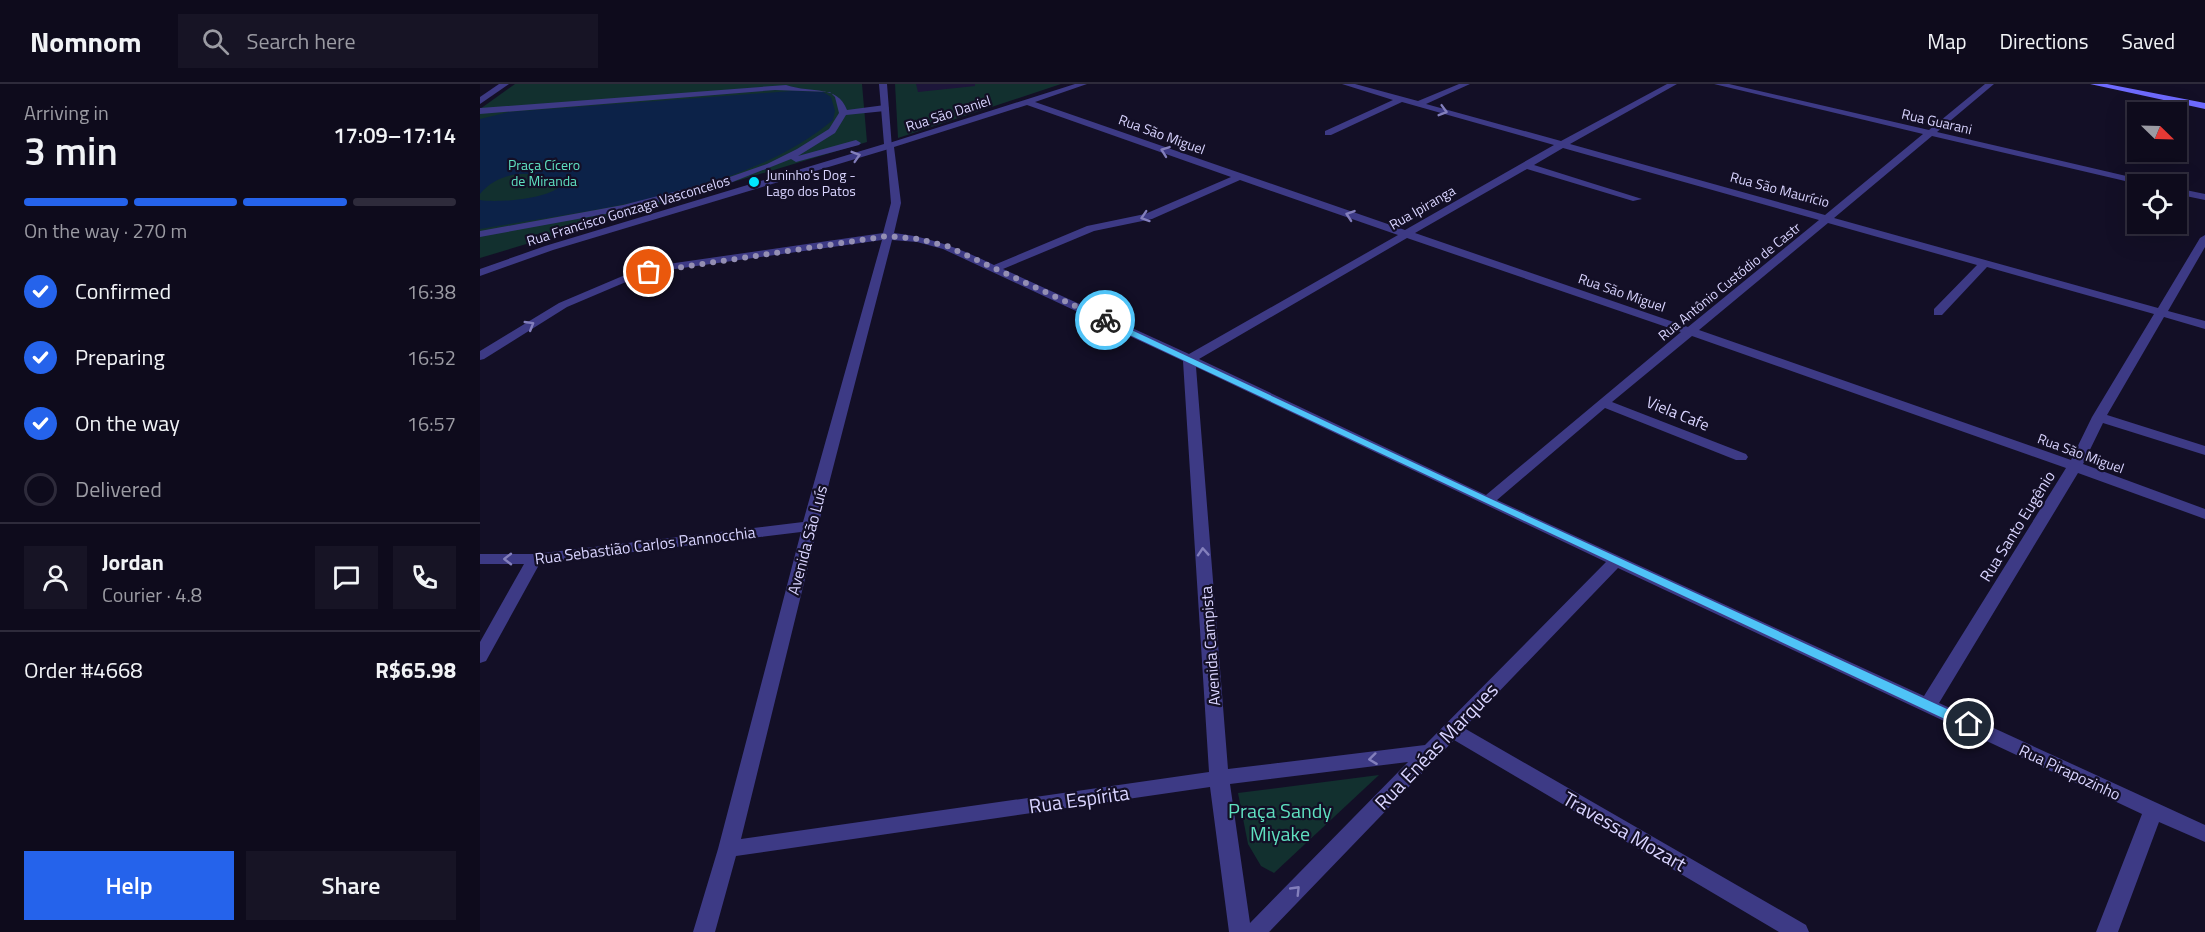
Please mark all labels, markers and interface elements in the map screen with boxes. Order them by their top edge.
search box [178,14,598,68]
text: Nomnom [30,20,142,63]
text: Search here [247,24,356,58]
icon: search [199,25,232,58]
text: Map [1927,25,1967,57]
text: Directions [2000,25,2089,57]
text: Saved [2122,25,2175,57]
street label: Rua São Daniel [903,89,993,137]
text: Arriving in [24,97,109,128]
north arrow [2127,102,2187,162]
map controls [2127,102,2187,234]
street label: Rua Guarani [1900,103,1974,139]
one-way arrow [1437,104,1448,116]
street label: Rua São Miguel [1116,109,1208,159]
text: 17:09–17:14 [333,118,456,152]
text: 3 min [24,121,118,180]
one-way arrow [1161,146,1171,159]
one-way arrow [851,151,861,163]
park label: Praça Cícero de Miranda [508,154,580,191]
place label: Juninho's Dog - Lago dos Patos [766,164,856,201]
street label: Rua São Maurício [1728,166,1832,212]
street label: Rua Francisco Gonzaga Vasconcelos [524,169,732,251]
button: locate [2127,174,2187,234]
marker: Juninho's Dog - Lago dos Patos [747,175,761,189]
street label: Rua Ipiranga [1385,180,1459,234]
one-way arrow [1140,210,1151,222]
one-way arrow [1345,210,1356,222]
text: On the way · 270 m [24,215,187,246]
street label: Rua Antônio Custódio de Castr [1653,217,1805,345]
pin [623,246,674,297]
icon: bag [632,255,665,288]
street label: Rua São Miguel [1576,267,1668,317]
text: Confirmed [75,274,171,308]
icon: check [24,275,57,308]
text: 16:38 [407,276,456,307]
courier [1075,290,1135,350]
icon: bike [1089,304,1122,337]
one-way arrow [524,321,534,333]
text: Preparing [75,340,165,374]
icon: check [24,341,57,374]
text: 16:52 [407,342,456,373]
street label: Viela Cafe [1643,389,1713,437]
text: On the way [75,406,180,440]
icon: check [24,407,57,440]
text: 16:57 [407,408,456,439]
street label: Rua São Miguel [2035,428,2127,478]
street label: Rua Santo Eugênio [1973,466,2061,586]
text: Delivered [75,472,162,506]
street label: Avenida São Luís [781,482,833,598]
street label: Rua Sebastião Carlos Pannocchia [533,520,757,570]
text: Jordan [102,545,164,579]
button: person [24,546,87,609]
button: chat [315,546,378,609]
button: phone [393,546,456,609]
one-way arrow [1197,548,1210,557]
one-way arrow [503,553,512,565]
text: Courier · 4.8 [102,579,202,610]
street label: Avenida Campista [1194,585,1226,707]
text: Order #4668 [24,653,143,687]
text: R$65.98 [375,653,456,687]
street label: Rua Enéas Marques [1367,675,1505,817]
pin [1943,698,1994,749]
icon: home [1952,707,1985,740]
street label: Rua Pirapozinho [2015,738,2125,806]
one-way arrow [1369,752,1378,765]
street label: Rua Espírita [1027,777,1131,821]
street label: Travessa Mozart [1557,783,1693,879]
park label: Praça Sandy Miyake [1228,795,1332,849]
button: Help [24,851,234,920]
button: Share [246,851,456,920]
one-way arrow [1288,887,1299,898]

